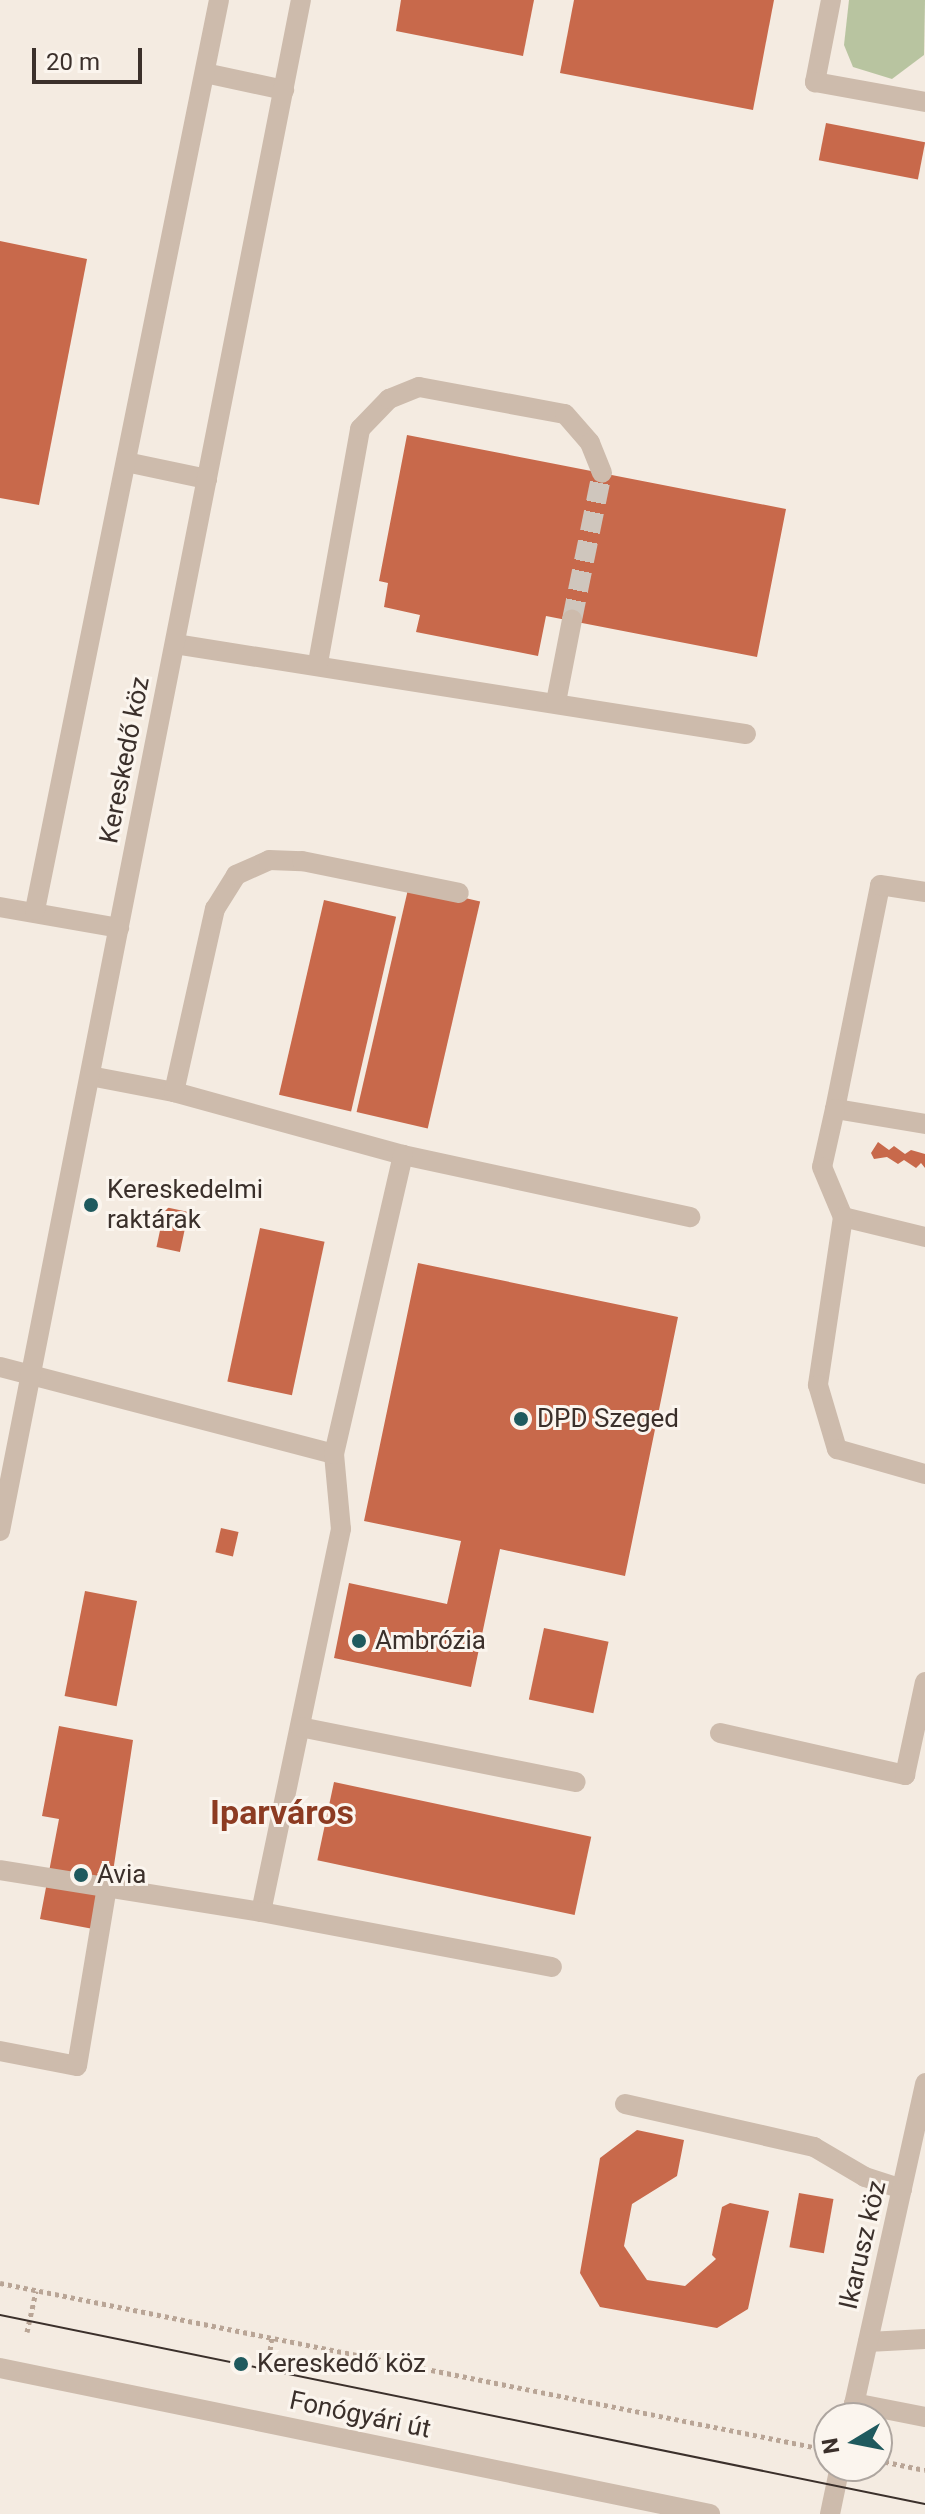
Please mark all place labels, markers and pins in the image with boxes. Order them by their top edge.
place label: Kereskedelmi raktárak [107,1174,263,1236]
marker: Kereskedelmi raktárak [82,1196,100,1214]
place label: DPD Szeged [537,1403,679,1435]
marker: DPD Szeged [512,1410,530,1428]
place label: Ambrózia [375,1625,486,1657]
marker: Ambrózia [350,1632,368,1650]
place label: Avia [97,1859,146,1891]
marker: Avia [72,1866,90,1884]
place label: Kereskedő köz [257,2348,426,2380]
marker: Kereskedő köz [232,2355,250,2373]

